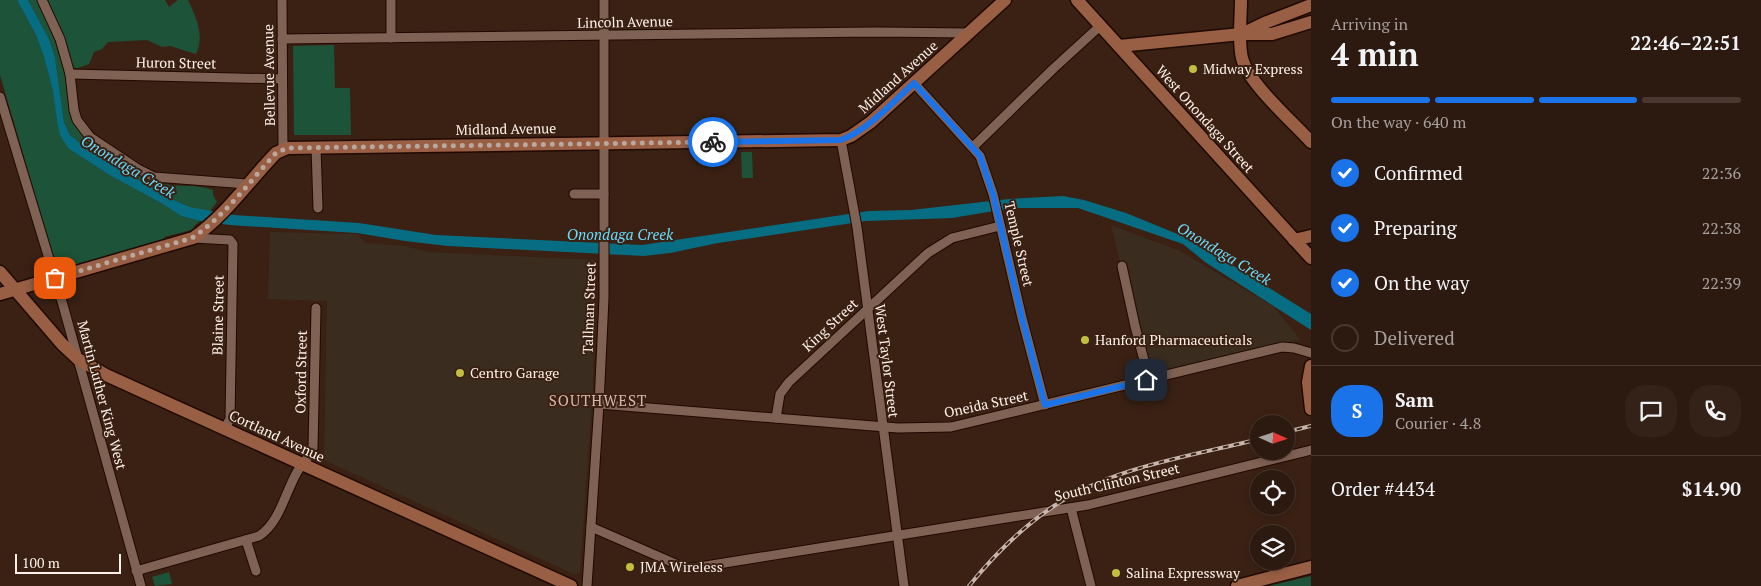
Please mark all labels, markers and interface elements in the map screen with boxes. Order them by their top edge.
street label: Lincoln Avenue [577,11,673,32]
text: Arriving in [1331,13,1408,35]
street label: Bellevue Avenue [258,24,279,126]
text: 22:46–22:51 [1630,30,1741,55]
text: 4 min [1331,33,1419,75]
street label: Midland Avenue [854,36,941,117]
street label: Huron Street [136,52,217,73]
place label: Midway Express [1203,59,1303,78]
street label: West Onondaga Street [1152,61,1259,177]
marker: Midway Express [1187,63,1199,75]
text: On the way · 640 m [1331,111,1466,133]
courier [688,117,738,167]
street label: Midland Avenue [456,118,556,139]
icon: bike [699,128,727,156]
water label: Onondaga Creek [78,130,180,203]
icon: check [1331,159,1359,187]
text: Confirmed [1374,160,1463,185]
text: 22:36 [1702,162,1741,184]
street label: Temple Street [1000,199,1039,289]
icon: check [1331,214,1359,242]
text: Preparing [1374,215,1457,240]
water label: Onondaga Creek [1174,217,1276,290]
text: 22:38 [1702,217,1741,239]
water label: Onondaga Creek [567,224,674,244]
pin [34,257,76,299]
street label: Tallman Street [577,261,600,354]
icon: bag [41,264,69,292]
icon: check [1331,269,1359,297]
text: On the way [1374,270,1469,295]
text: 22:39 [1702,272,1741,294]
street label: Blaine Street [207,274,228,355]
street label: King Street [798,293,862,355]
street label: West Taylor Street [871,303,904,420]
street label: Martin Luther King West [73,318,132,472]
text: Delivered [1374,325,1455,350]
street label: Oxford Street [290,329,311,414]
place label: Hanford Pharmaceuticals [1095,330,1252,349]
marker: Hanford Pharmaceuticals [1079,334,1091,346]
pin [1125,359,1167,401]
place label: Centro Garage [470,363,559,382]
icon: home [1132,366,1160,394]
marker: Centro Garage [454,367,466,379]
street label: Oneida Street [942,385,1030,422]
button: chat [1625,385,1677,437]
button: phone [1689,385,1741,437]
text: Sam [1395,387,1434,412]
district label: SOUTHWEST [549,390,647,410]
text: S [1352,398,1362,423]
street label: Cortland Avenue [226,405,328,466]
text: Courier · 4.8 [1395,412,1481,434]
north arrow [1250,415,1295,460]
map controls [1250,415,1295,570]
street label: South Clinton Street [1052,458,1182,505]
button: locate [1250,470,1295,515]
text: Order #4434 [1331,476,1435,501]
text: $14.90 [1682,476,1741,501]
button: layers [1250,525,1295,570]
scale bar [15,551,121,574]
text: 100 m [22,553,60,572]
place label: JMA Wireless [640,557,723,576]
marker: JMA Wireless [624,561,636,573]
place label: Salina Expressway [1126,563,1241,582]
marker: Salina Expressway [1110,567,1122,579]

